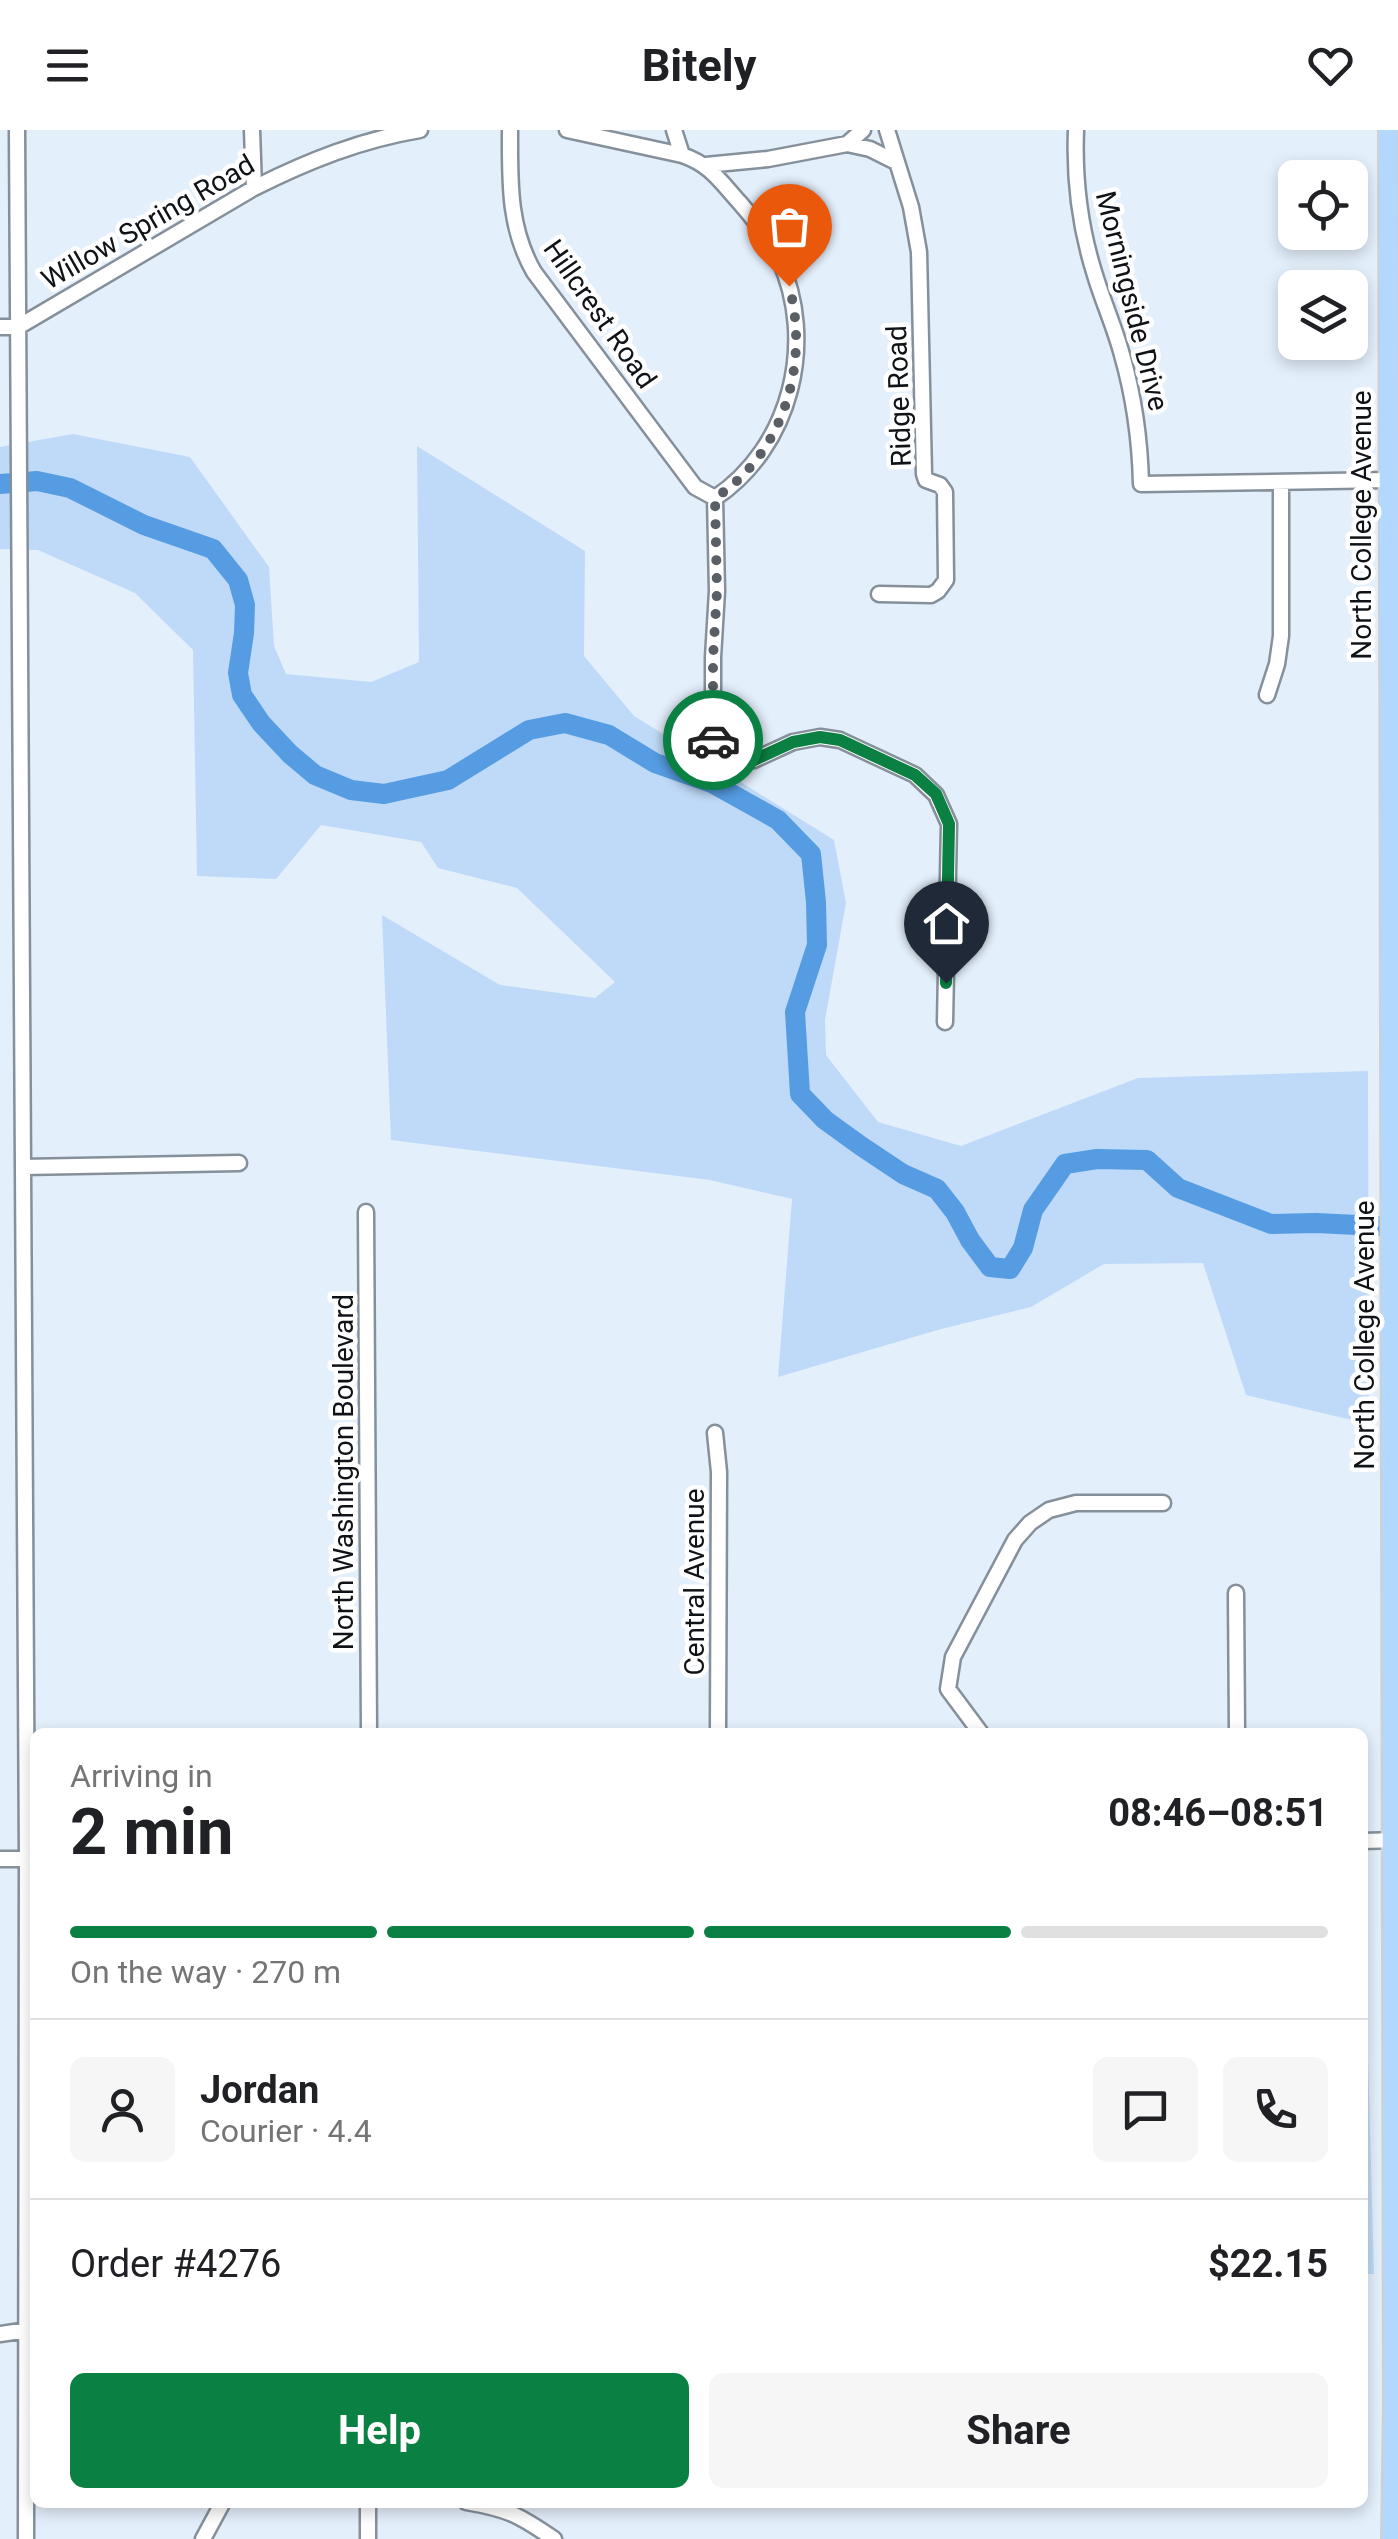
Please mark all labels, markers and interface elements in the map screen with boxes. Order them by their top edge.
icon: menu [40,38,95,93]
icon: heart [1303,38,1358,93]
text: Bitely [642,39,756,92]
street label: Willow Spring Road [36,148,260,296]
map controls [1278,160,1368,360]
button: locate [1278,160,1368,250]
pin [747,184,832,287]
street label: Morningside Drive [1089,188,1175,414]
icon: bag [762,199,817,254]
street label: Hillcrest Road [537,233,663,395]
button: layers [1278,270,1368,360]
street label: Ridge Road [880,325,918,467]
street label: North College Avenue [1345,390,1378,660]
courier [663,690,763,790]
icon: car [686,713,741,768]
pin [904,881,989,984]
icon: home [919,896,974,951]
street label: North College Avenue [1348,1200,1381,1470]
street label: North Washington Boulevard [327,1294,360,1650]
street label: Central Avenue [678,1488,711,1676]
text: Arriving in [70,1757,213,1795]
text: 08:46–08:51 [1108,1791,1328,1835]
text: 2 min [70,1794,233,1870]
text: On the way · 270 m [70,1953,341,1991]
button: person [70,2057,175,2162]
button: chat [1093,2057,1198,2162]
button: phone [1223,2057,1328,2162]
text: Jordan [200,2068,319,2112]
text: Courier · 4.4 [200,2112,372,2150]
text: Order #4276 [70,2242,281,2286]
text: $22.15 [1208,2242,1328,2286]
button: Help [70,2373,689,2488]
button: Share [709,2373,1328,2488]

